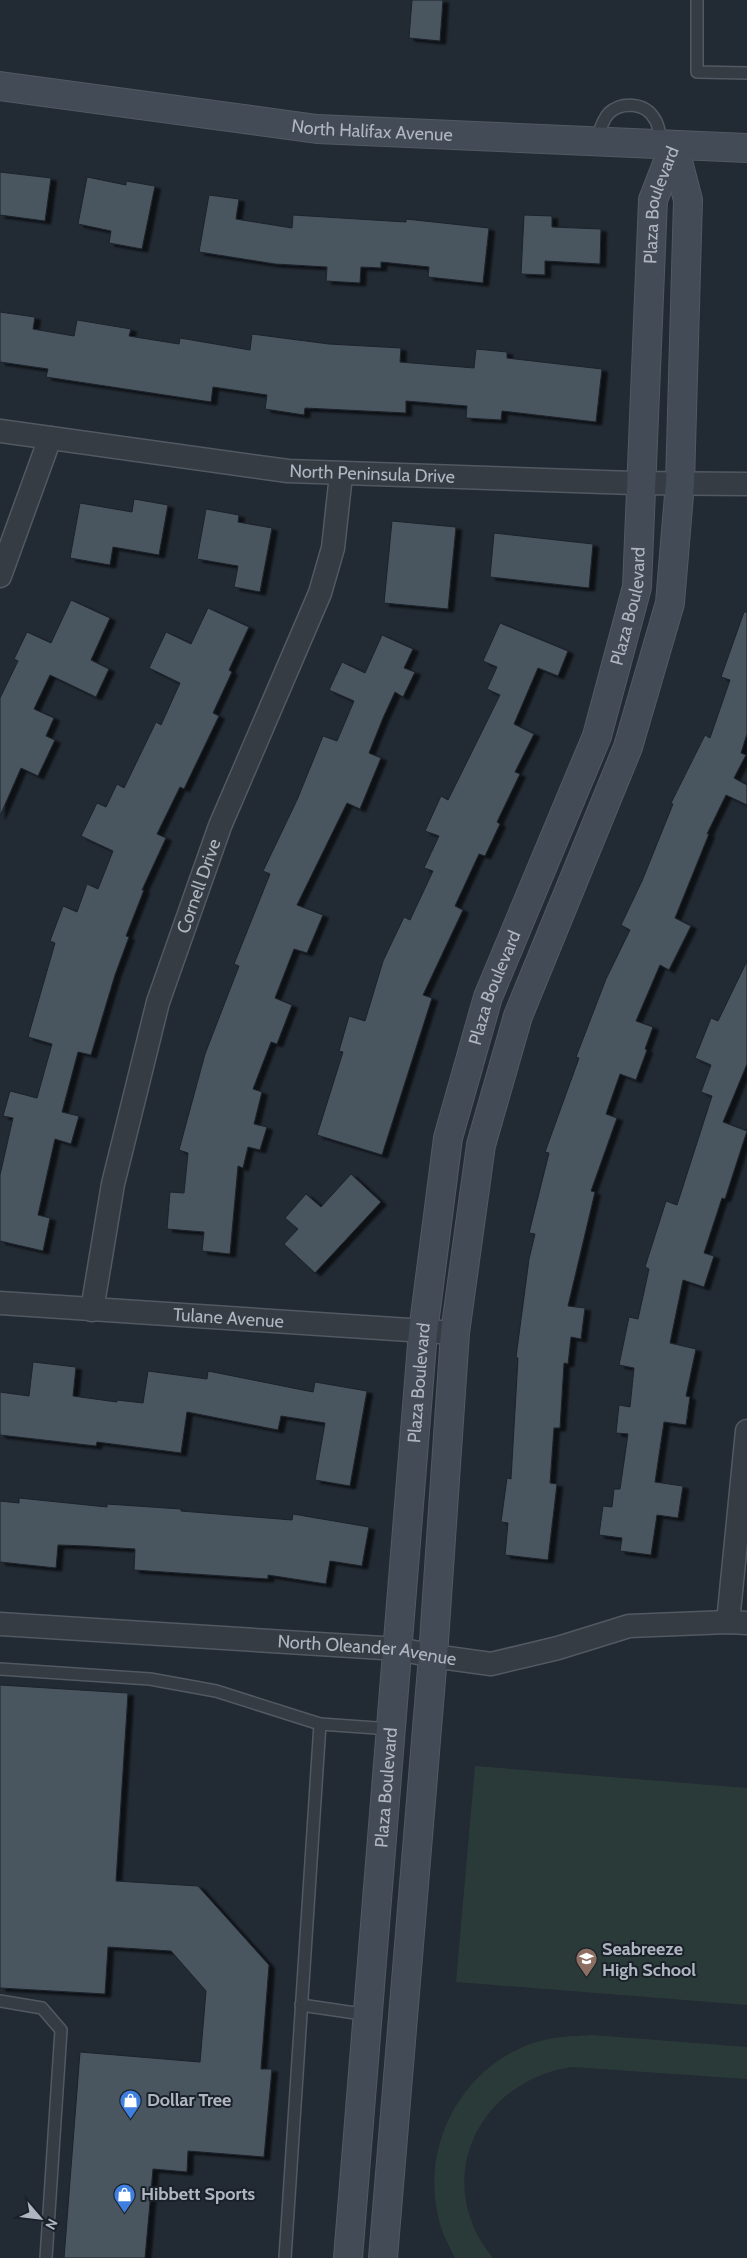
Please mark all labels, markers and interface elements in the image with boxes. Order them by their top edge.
street label: North Halifax Avenue [290,115,453,146]
street label: Plaza Boulevard [639,143,684,264]
street label: North Peninsula Drive [289,460,455,488]
street label: Plaza Boulevard [605,547,650,668]
street label: Cornell Drive [172,836,226,936]
street label: Plaza Boulevard [464,927,526,1048]
street label: Tulane Avenue [172,1303,285,1333]
street label: Plaza Boulevard [403,1321,435,1444]
street label: North Oleander Avenue [277,1630,458,1670]
street label: Plaza Boulevard [370,1727,402,1849]
place label: Seabreeze High School [602,1938,696,1981]
school or university icon: Seabreeze High School [574,1947,598,1978]
shop icon: Dollar Tree [119,2088,143,2119]
place label: Dollar Tree [147,2089,231,2111]
shop icon: Hibbett Sports [113,2182,137,2213]
place label: Hibbett Sports [141,2183,256,2205]
north arrow [15,2193,65,2243]
text: N [41,2216,62,2233]

